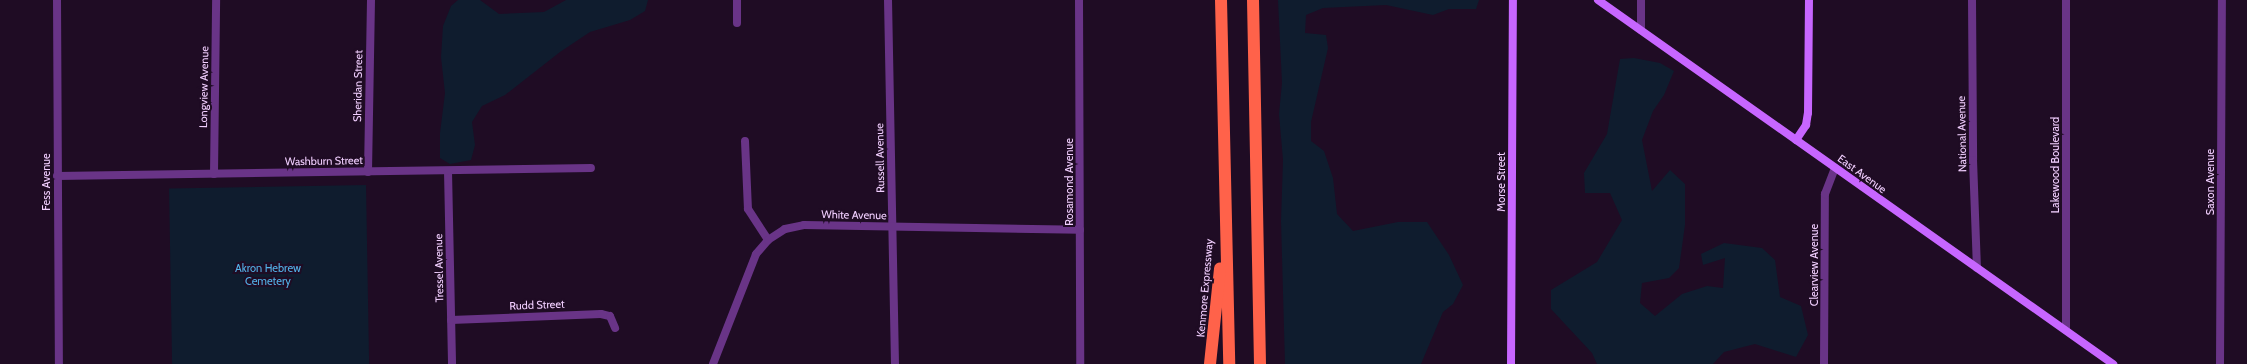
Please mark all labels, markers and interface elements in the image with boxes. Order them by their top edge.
street label: Longview Avenue [197,46,211,128]
street label: Sheridan Street [351,50,365,122]
street label: National Avenue [1955,96,1969,172]
street label: Lakewood Boulevard [2048,117,2062,213]
street label: Russell Avenue [873,123,887,193]
street label: Rosamond Avenue [1062,138,1076,226]
street label: Saxon Avenue [2203,149,2217,215]
street label: Morse Street [1494,152,1508,212]
street label: East Avenue [1835,152,1889,196]
street label: Fess Avenue [39,153,53,211]
street label: Washburn Street [285,154,363,168]
street label: White Avenue [821,208,887,222]
street label: Clearview Avenue [1807,224,1821,306]
street label: Tressel Avenue [432,234,446,302]
street label: Kenmore Expressway [1194,238,1216,338]
park label: Akron Hebrew Cemetery [235,262,301,288]
street label: Rudd Street [509,297,565,313]

